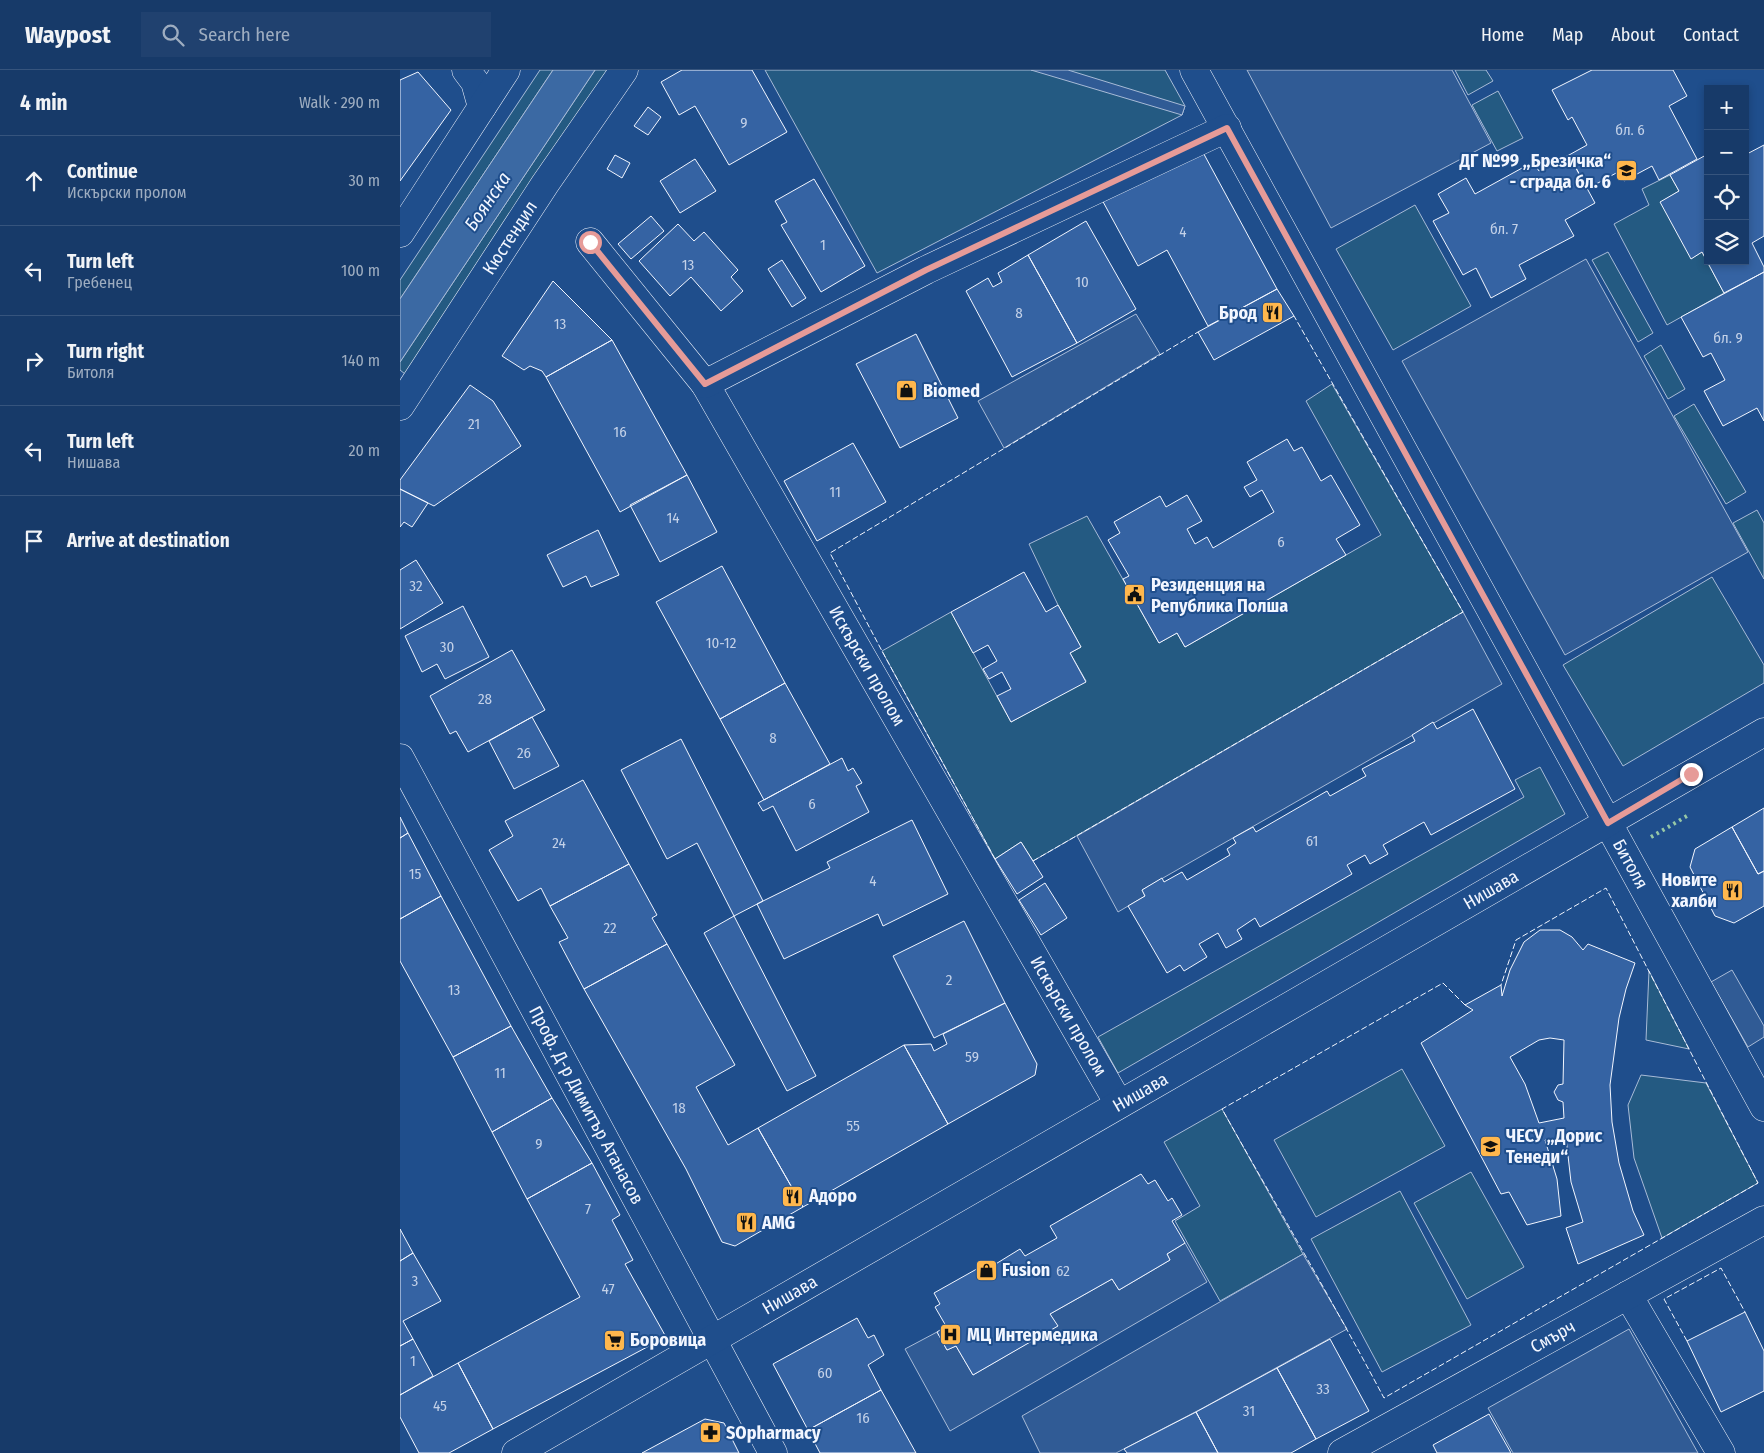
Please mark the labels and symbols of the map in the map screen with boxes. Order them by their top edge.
house number: 9 [740,114,748,132]
house number: бл. 6 [1615,121,1645,139]
place label: ДГ №99 „Брезичка“ - сграда бл. 6 [1459,150,1611,193]
school or university icon: ДГ №99 „Брезичка“ - сграда бл. 6 [1615,159,1639,183]
water label: Боянска [459,167,515,235]
street label: Кюстендил [478,197,542,279]
house number: бл. 7 [1490,220,1518,238]
house number: 4 [1179,223,1187,241]
route start [579,231,602,254]
house number: 1 [820,236,826,254]
house number: 13 [682,256,695,274]
house number: 10 [1075,273,1089,291]
restaurant icon: Брод [1261,301,1285,325]
place label: Брод [1219,302,1257,324]
house number: 8 [1015,304,1023,322]
house number: 13 [554,315,567,333]
house number: бл. 9 [1713,329,1743,347]
shop icon: Biomed [895,379,919,403]
place label: Biomed [923,380,980,402]
house number: 21 [468,415,480,433]
house number: 16 [613,423,627,441]
house number: 11 [829,483,841,501]
house number: 14 [666,509,680,527]
house number: 6 [1277,533,1285,551]
place label: Резиденция на Република Полша [1151,574,1288,617]
house number: 32 [409,577,423,595]
public building icon: Резиденция на Република Полша [1123,583,1147,607]
street label: Искърски пролом [824,602,910,730]
house number: 10-12 [706,634,737,652]
house number: 30 [440,638,454,656]
house number: 28 [478,690,492,708]
house number: 8 [769,729,777,747]
house number: 26 [517,744,531,762]
route end [1680,763,1703,786]
house number: 6 [808,795,816,813]
house number: 61 [1306,832,1318,850]
house number: 24 [552,834,566,852]
street label: Битоля [1608,835,1653,893]
house number: 15 [409,865,421,883]
street label: Нишава [1460,865,1523,914]
place label: Новите халби [1661,869,1717,912]
house number: 4 [869,872,877,890]
restaurant icon: Новите халби [1721,878,1745,902]
house number: 22 [603,919,617,937]
street label: Искърски пролом [1025,952,1112,1080]
house number: 2 [946,971,953,989]
house number: 13 [448,981,461,999]
street label: Проф. Д-р Димитър Атанасов [524,1002,648,1208]
house number: 59 [965,1048,979,1066]
house number: 11 [494,1064,506,1082]
street label: Нишава [1109,1068,1172,1117]
house number: 18 [672,1099,686,1117]
house number: 55 [846,1117,860,1135]
place label: ЧЕСУ „Дорис Тенеди“ [1506,1125,1602,1168]
school or university icon: ЧЕСУ „Дорис Тенеди“ [1478,1134,1502,1158]
house number: 9 [535,1135,543,1153]
restaurant icon: Адоро [781,1184,805,1208]
place label: Адоро [808,1185,857,1207]
house number: 7 [585,1200,591,1218]
restaurant icon: AMG [734,1211,758,1235]
place label: AMG [761,1212,795,1234]
shop icon: Fusion [974,1258,998,1282]
place label: Fusion [1002,1259,1050,1281]
house number: 62 [1056,1262,1070,1280]
street label: Нишава [758,1270,821,1319]
house number: 3 [412,1272,419,1290]
house number: 47 [601,1280,615,1298]
street label: Смърч [1527,1315,1579,1358]
hospital icon: МЦ Интермедика [939,1323,963,1347]
place label: МЦ Интермедика [967,1324,1098,1346]
supermarket icon: Боровица [602,1328,626,1352]
place label: Боровица [630,1329,706,1351]
house number: 1 [410,1352,416,1370]
house number: 60 [817,1364,833,1382]
house number: 33 [1316,1380,1330,1398]
house number: 45 [433,1397,447,1415]
house number: 31 [1243,1402,1255,1420]
house number: 16 [856,1409,870,1427]
pharmacy icon: SOpharmacy [698,1421,722,1445]
place label: SOpharmacy [726,1422,821,1444]

